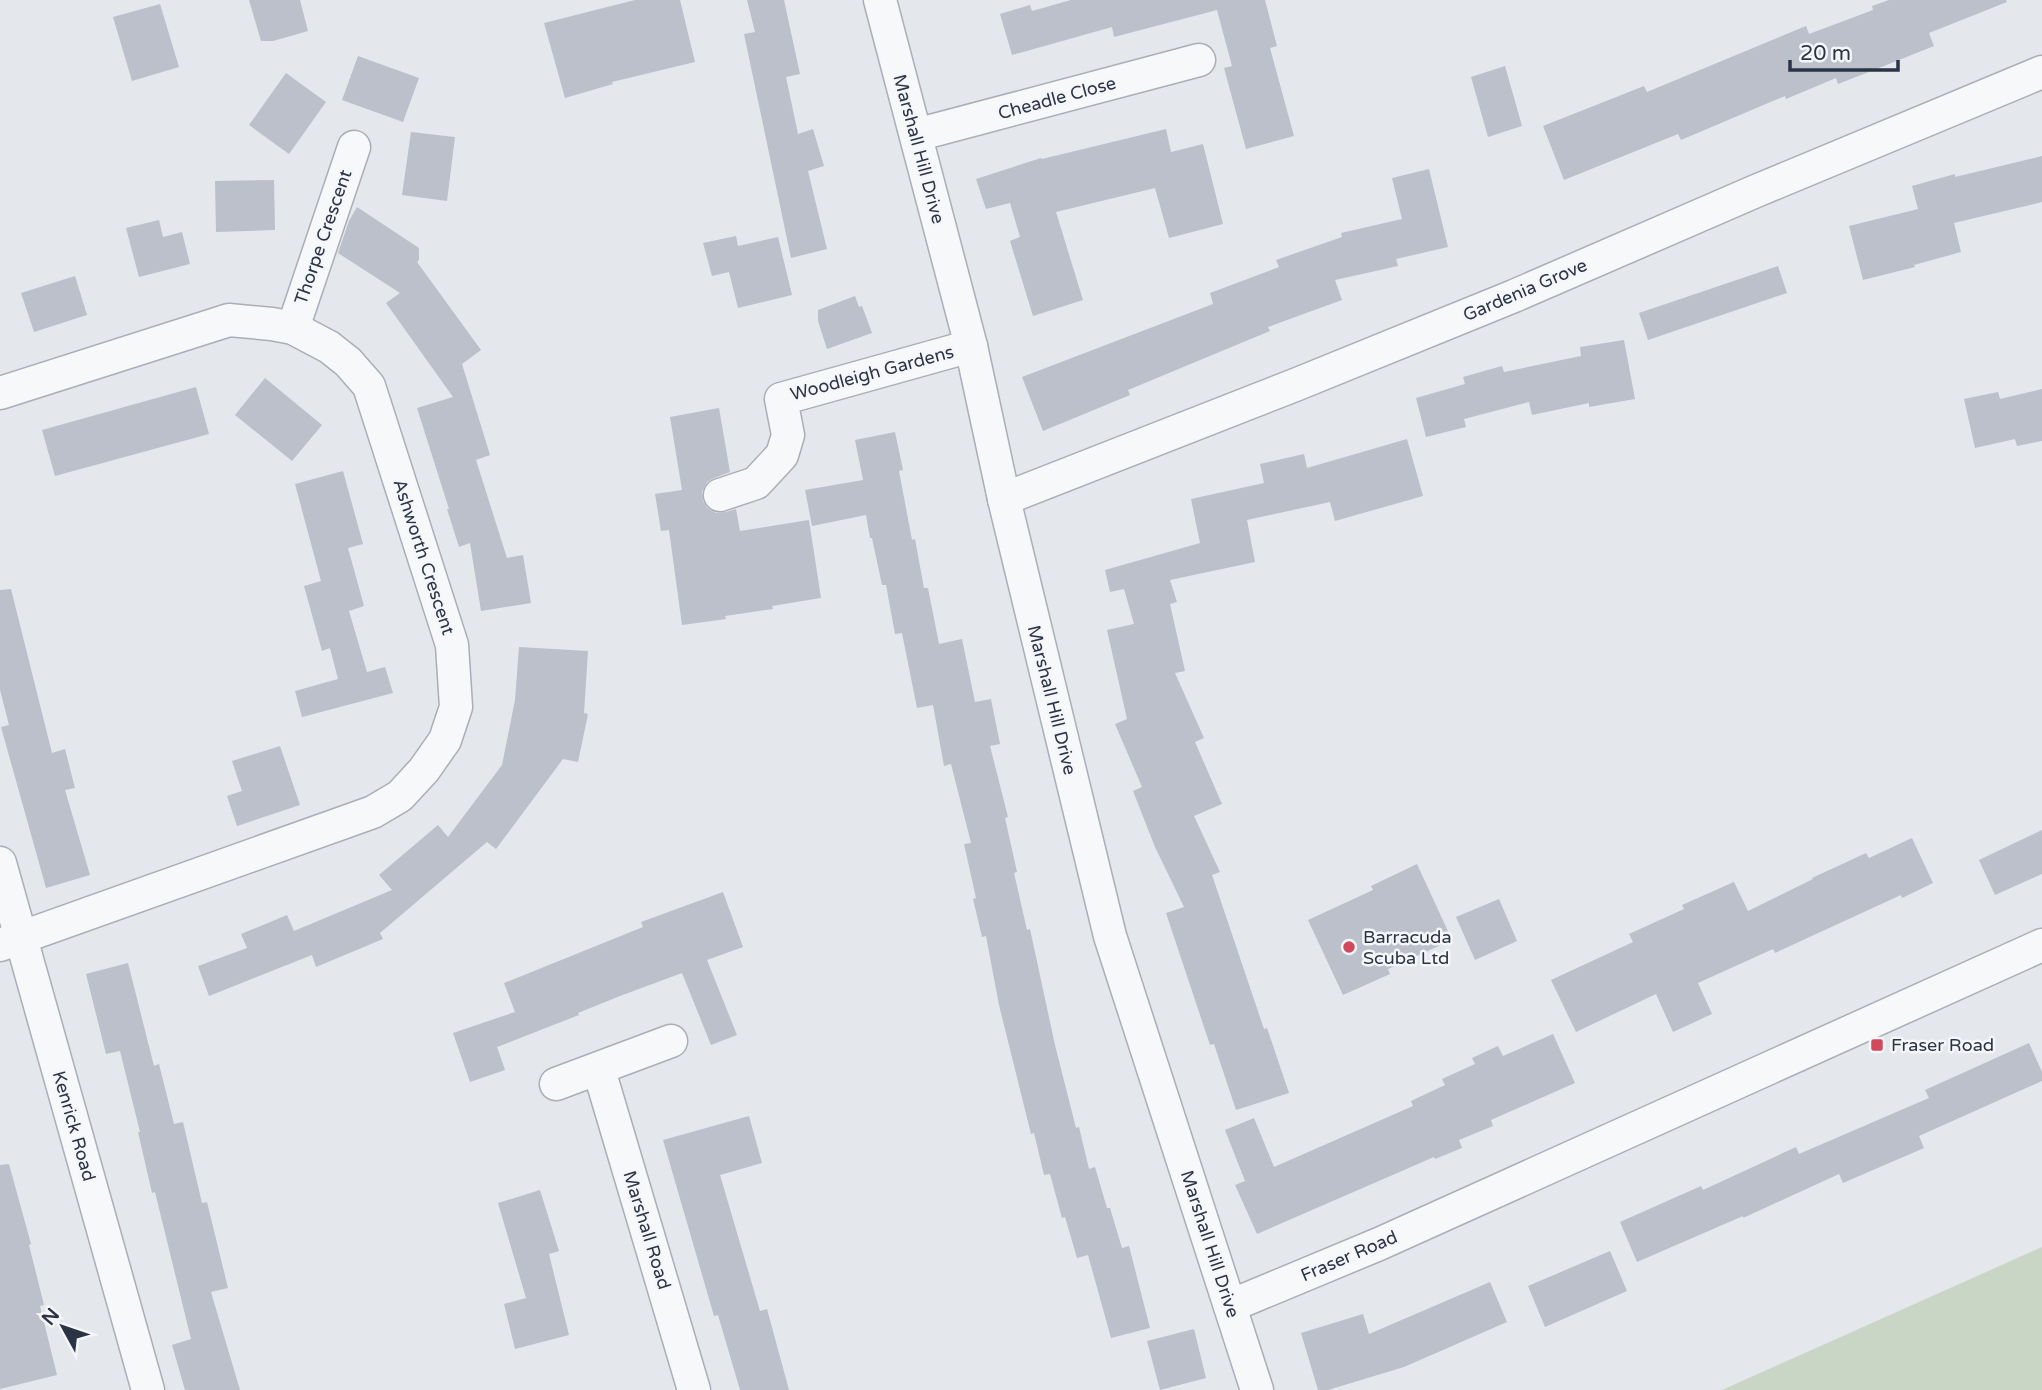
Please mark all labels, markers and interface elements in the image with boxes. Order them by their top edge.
scale bar [1790,28,1898,72]
text: 20 m [1800,41,1851,66]
street label: Marshall Hill Drive [888,72,950,226]
street label: Cheadle Close [996,72,1118,124]
street label: Thorpe Crescent [290,167,356,307]
street label: Gardenia Grove [1460,254,1590,326]
street label: Woodleigh Gardens [788,341,956,405]
street label: Ashworth Crescent [388,476,460,638]
street label: Marshall Hill Drive [1023,623,1081,777]
place label: Barracuda Scuba Ltd [1363,926,1452,969]
marker: Barracuda Scuba Ltd [1341,939,1357,955]
place label: Fraser Road [1891,1034,1994,1056]
marker: Fraser Road [1869,1037,1885,1053]
street label: Kenrick Road [48,1068,100,1184]
street label: Marshall Road [618,1168,676,1292]
street label: Marshall Hill Drive [1176,1168,1244,1320]
street label: Fraser Road [1297,1226,1401,1286]
north arrow [28,1292,98,1362]
text: N [37,1304,64,1330]

